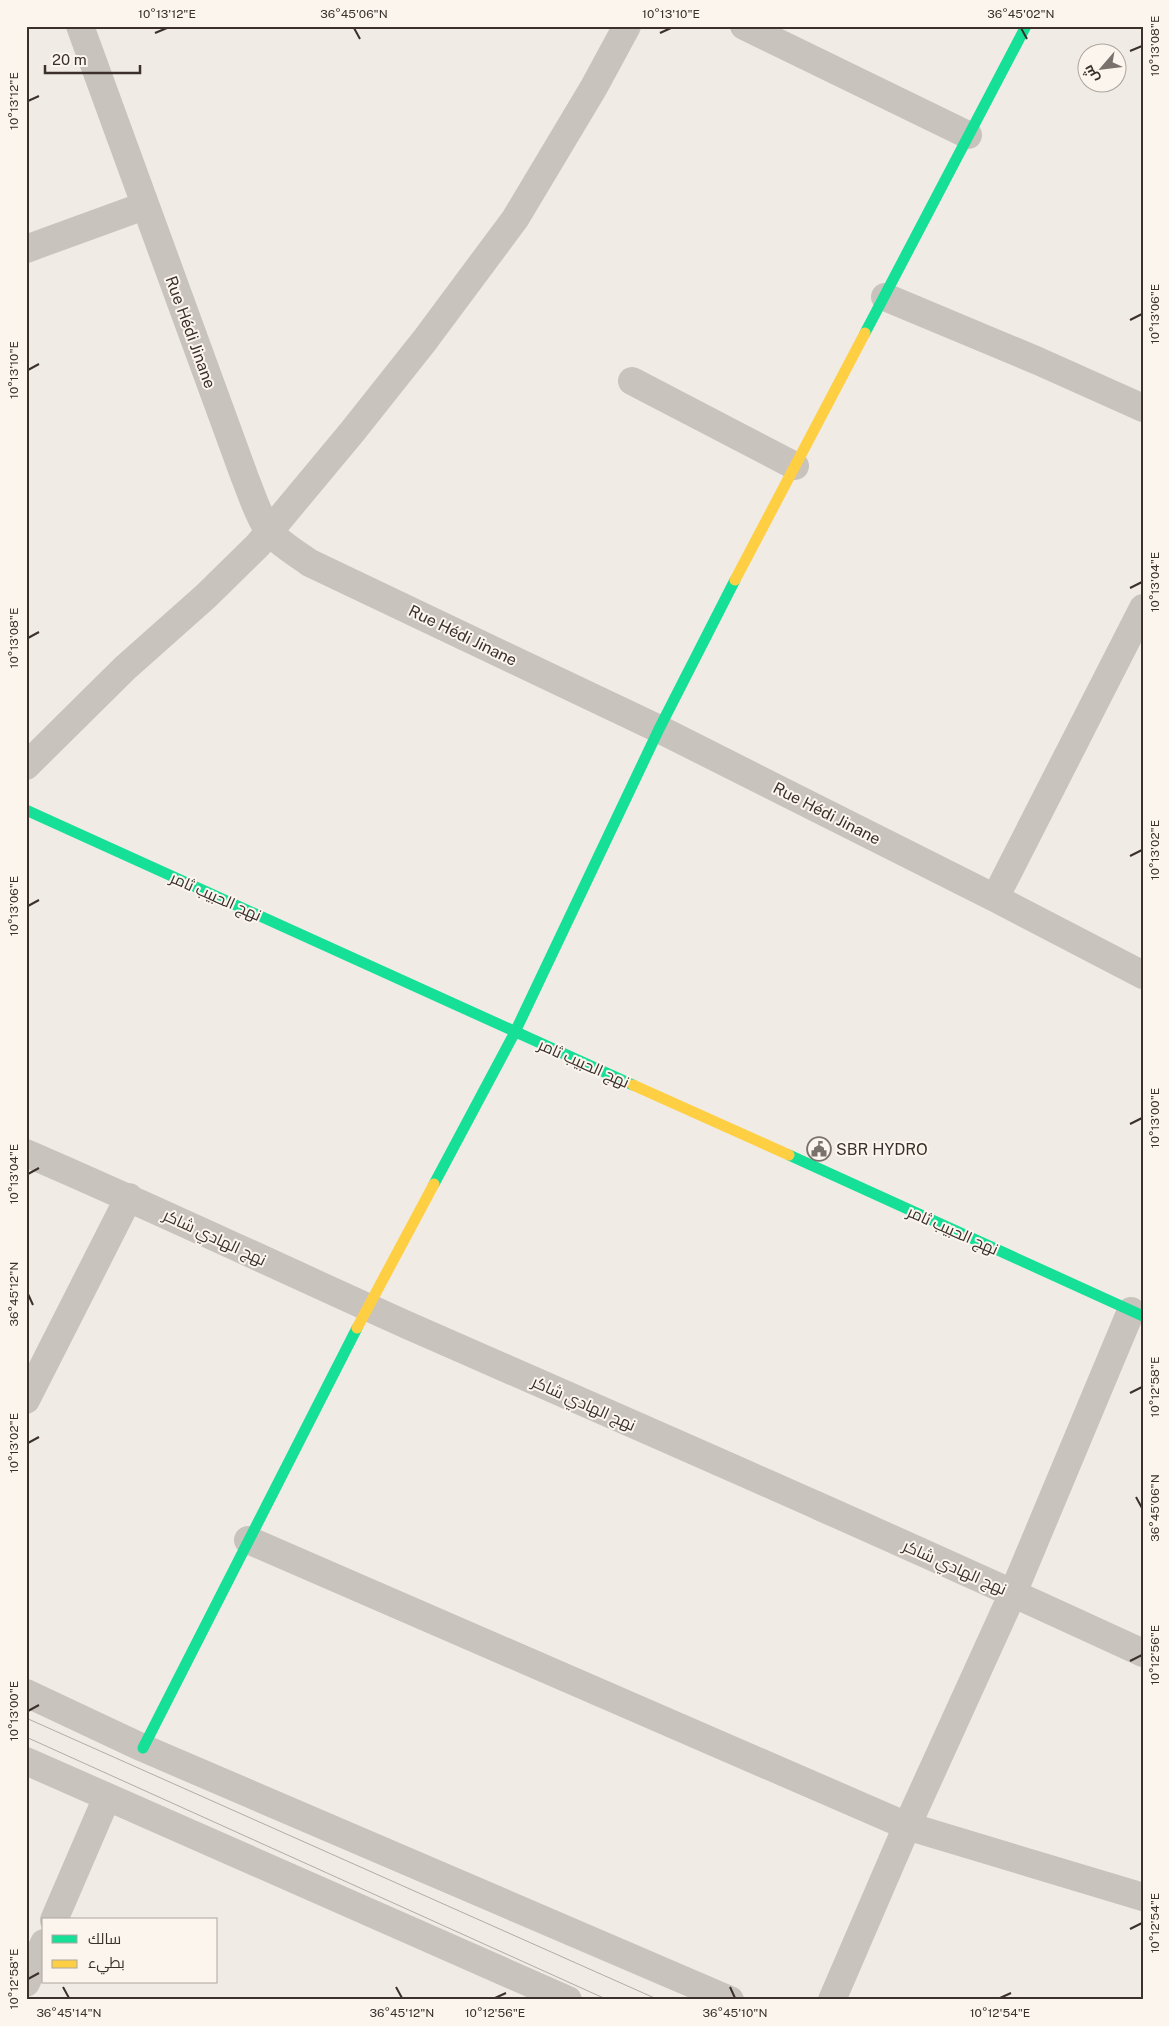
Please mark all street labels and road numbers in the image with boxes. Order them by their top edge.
street label: Rue Hédi Jinane [161,273,220,391]
street label: Rue Hédi Jinane [406,601,520,670]
street label: Rue Hédi Jinane [770,778,884,849]
street label: نهج الحبيب ثامر [166,868,264,927]
street label: نهج الحبيب ثامر [534,1035,632,1094]
street label: نهج الحبيب ثامر [903,1202,1001,1261]
street label: نهج الهادي شاكر [158,1205,269,1273]
street label: نهج الهادي شاكر [526,1372,639,1438]
street label: نهج الهادي شاكر [897,1536,1010,1602]

